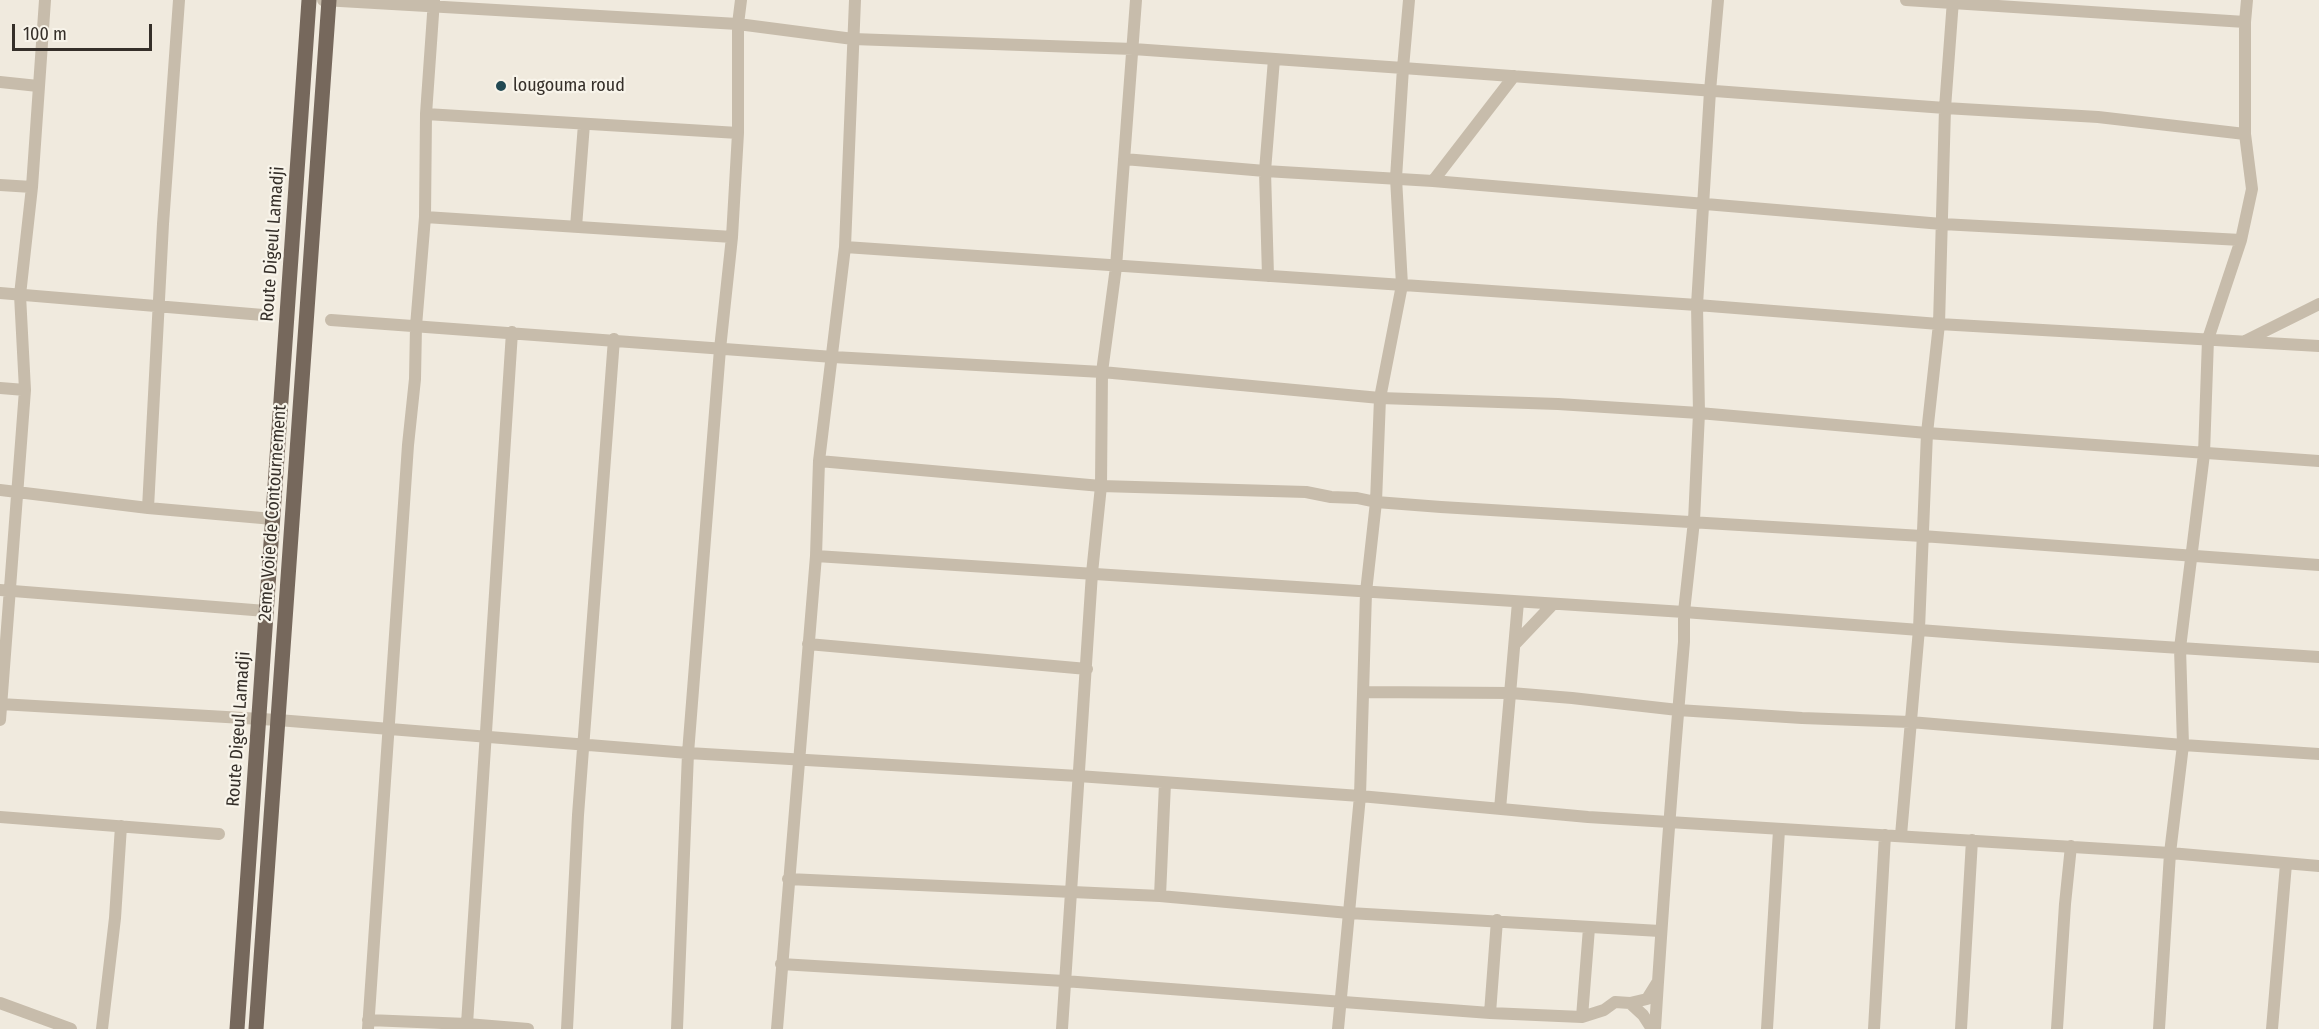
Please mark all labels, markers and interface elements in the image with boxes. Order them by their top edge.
scale bar [15,12,154,50]
text: 100 m [23,23,67,45]
place label: lougouma roud [513,75,625,97]
marker: lougouma roud [494,79,508,93]
street label: Route Digeul Lamadji [257,166,289,322]
street label: 2eme Voie de Contournement [255,404,291,622]
street label: Route Digeul Lamadji [223,651,255,807]

